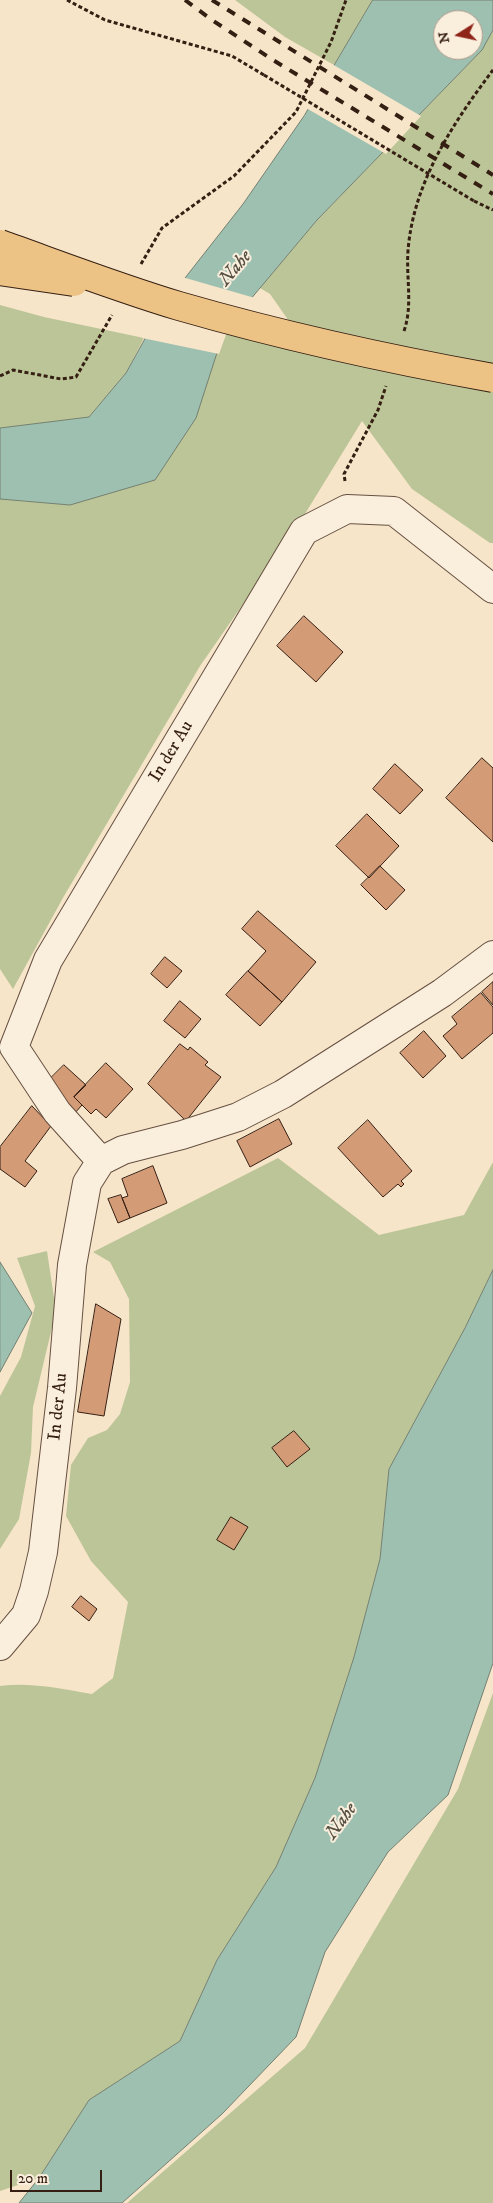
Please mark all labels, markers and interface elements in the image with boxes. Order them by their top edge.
north arrow [433,10,483,60]
text: N [434,30,454,45]
water label: Nahe [215,247,257,291]
street label: In der Au [145,717,199,787]
street label: In der Au [45,1372,73,1442]
water label: Nahe [321,1799,363,1845]
scale bar [12,2160,105,2192]
text: 20 m [18,2169,48,2188]

